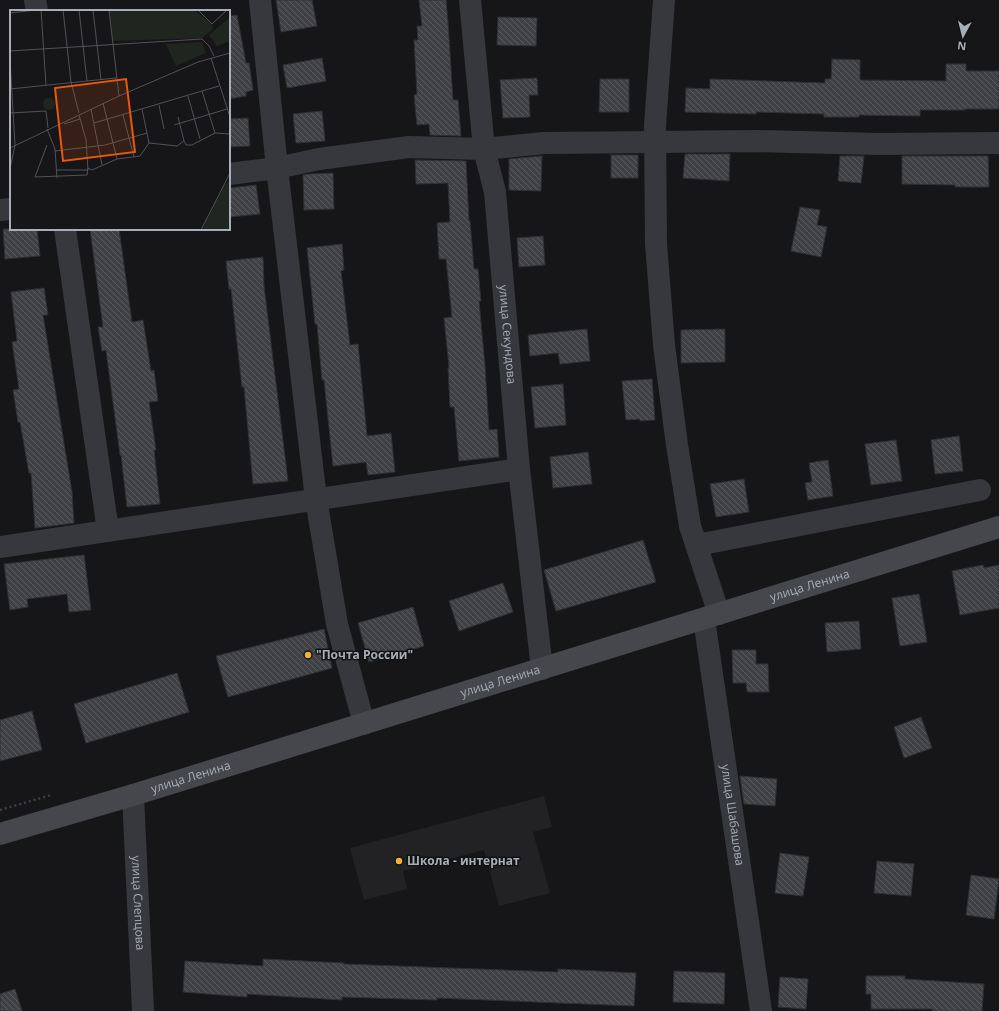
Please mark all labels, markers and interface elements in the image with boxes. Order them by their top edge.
inset map [10,10,230,230]
north arrow [943,16,983,56]
text: N [956,38,967,54]
street label: улица Секундова [495,284,521,385]
street label: улица Ленина [768,565,852,605]
place label: "Почта России" [316,646,413,663]
marker: "Почта России" [303,650,313,660]
street label: улица Ленина [458,661,542,701]
street label: улица Ленина [149,756,232,797]
street label: улица Шабашова [717,763,749,867]
place label: Школа - интернат [407,852,520,869]
street label: улица Слепцова [128,855,149,951]
marker: Школа - интернат [394,856,404,866]

